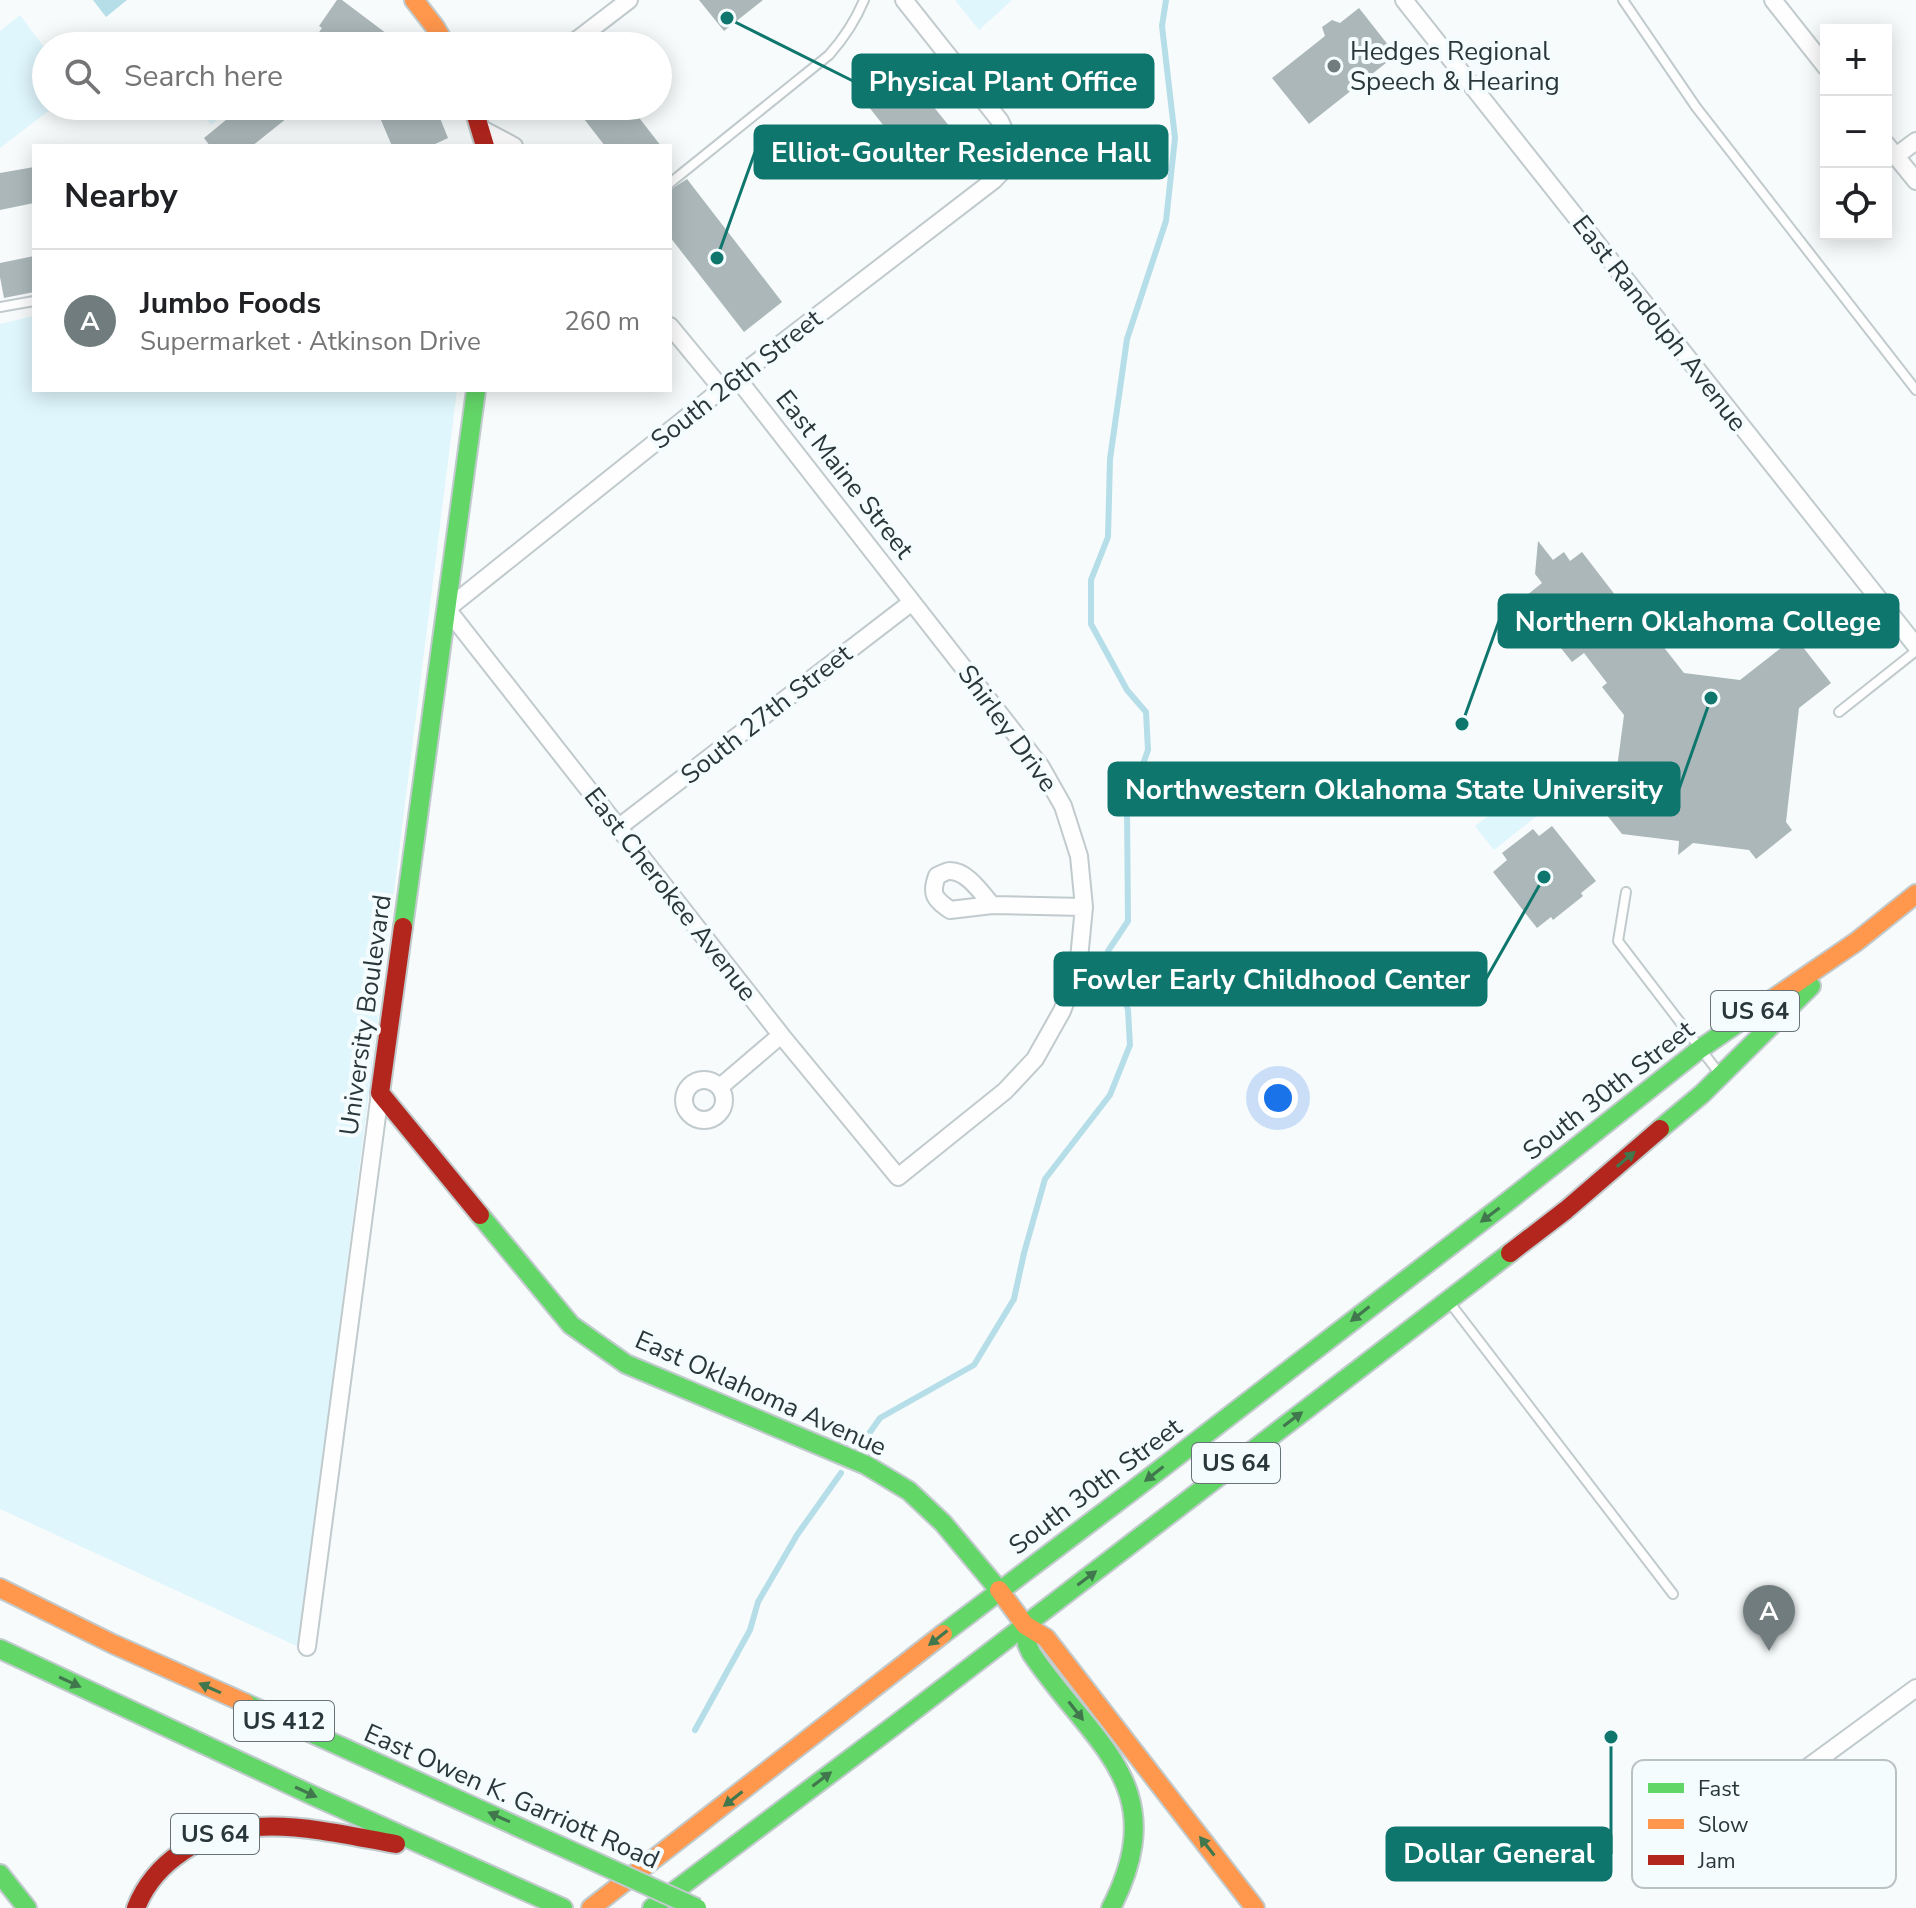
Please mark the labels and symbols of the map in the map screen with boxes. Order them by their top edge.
place label: Hedges Regional Speech & Hearing [1350,34,1560,99]
callout: Physical Plant Office [853,55,1153,107]
marker: Hedges Regional Speech & Hearing [1325,57,1343,75]
text: Physical Plant Office [869,63,1137,101]
callout: Elliot-Goulter Residence Hall [755,126,1167,178]
text: Elliot-Goulter Residence Hall [771,134,1151,172]
street label: East Randolph Avenue [1564,208,1755,439]
street label: South 26th Street [643,301,830,457]
street label: East Maine Street [768,383,922,567]
callout: Northern Oklahoma College [1499,595,1898,647]
text: Northern Oklahoma College [1515,603,1881,641]
street label: South 27th Street [673,636,860,792]
street label: Shirley Drive [950,658,1066,799]
callout: Northwestern Oklahoma State University [1109,763,1679,815]
text: Northwestern Oklahoma State University [1125,771,1663,809]
street label: East Cherokee Avenue [576,780,765,1008]
street label: University Boulevard [331,892,400,1138]
callout: Fowler Early Childhood Center [1055,953,1486,1005]
text: Fowler Early Childhood Center [1072,961,1470,999]
road number: US 64 [1711,991,1799,1031]
street label: South 30th Street [1515,1012,1702,1168]
your location [1258,1078,1298,1118]
one-way arrow [1615,1151,1635,1168]
one-way arrow [1480,1207,1500,1223]
one-way arrow [1350,1306,1370,1322]
street label: East Oklahoma Avenue [630,1322,892,1465]
street label: South 30th Street [1002,1409,1190,1563]
one-way arrow [1283,1412,1303,1428]
road number: US 64 [1192,1443,1280,1483]
one-way arrow [1144,1465,1165,1481]
one-way arrow [1077,1570,1097,1586]
pin: A [1743,1585,1795,1651]
one-way arrow [928,1630,948,1646]
one-way arrow [59,1675,82,1689]
one-way arrow [199,1681,222,1695]
road number: US 412 [234,1701,334,1741]
one-way arrow [1068,1701,1084,1722]
street label: East Owen K. Garriott Road [359,1715,665,1877]
legend [1632,1760,1896,1888]
one-way arrow [812,1772,833,1788]
text: Fast [1698,1774,1740,1804]
one-way arrow [294,1785,318,1799]
one-way arrow [723,1790,743,1806]
one-way arrow [487,1810,510,1824]
text: Slow [1698,1810,1749,1840]
road number: US 64 [171,1814,259,1854]
callout: Dollar General [1387,1828,1611,1880]
text: Dollar General [1403,1835,1595,1873]
one-way arrow [1200,1836,1216,1856]
text: Jam [1697,1846,1736,1876]

